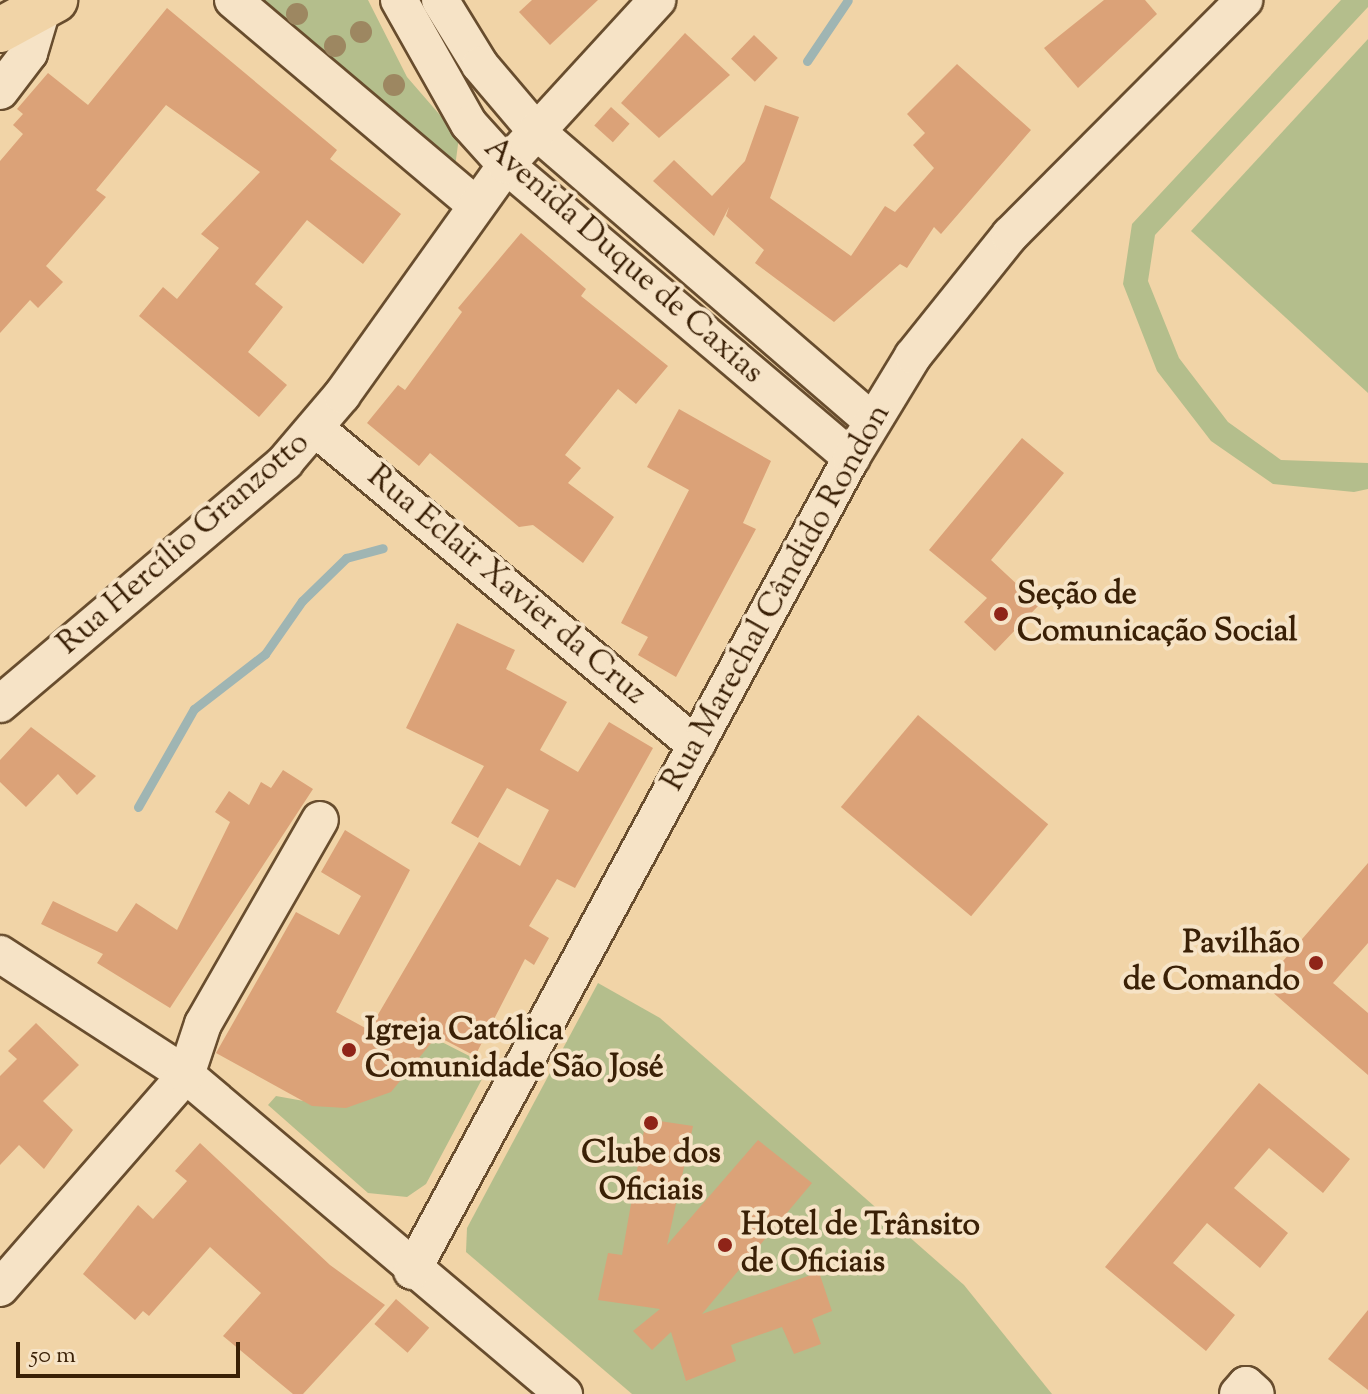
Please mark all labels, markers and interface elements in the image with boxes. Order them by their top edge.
street label: Avenida Duque de Caxias [475,129,771,393]
street label: Rua Marechal Cândido Rondon [654,398,900,798]
street label: Rua Hercílio Granzotto [50,424,318,664]
street label: Rua Eclair Xavier da Cruz [359,458,653,714]
place label: Seção de Comunicação Social [1017,577,1297,652]
marker: Seção de Comunicação Social [992,605,1010,623]
place label: Pavilhão de Comando [1123,926,1300,1001]
marker: Pavilhão de Comando [1307,954,1325,972]
place label: Igreja Católica Comunidade São José [365,1013,664,1088]
marker: Igreja Católica Comunidade São José [340,1041,358,1059]
marker: Clube dos Oficiais [642,1114,660,1132]
place label: Clube dos Oficiais [581,1136,721,1211]
place label: Hotel de Trânsito de Oficiais [741,1208,980,1283]
marker: Hotel de Trânsito de Oficiais [716,1236,734,1254]
scale bar [20,1326,244,1376]
text: 50 m [30,1339,76,1373]

